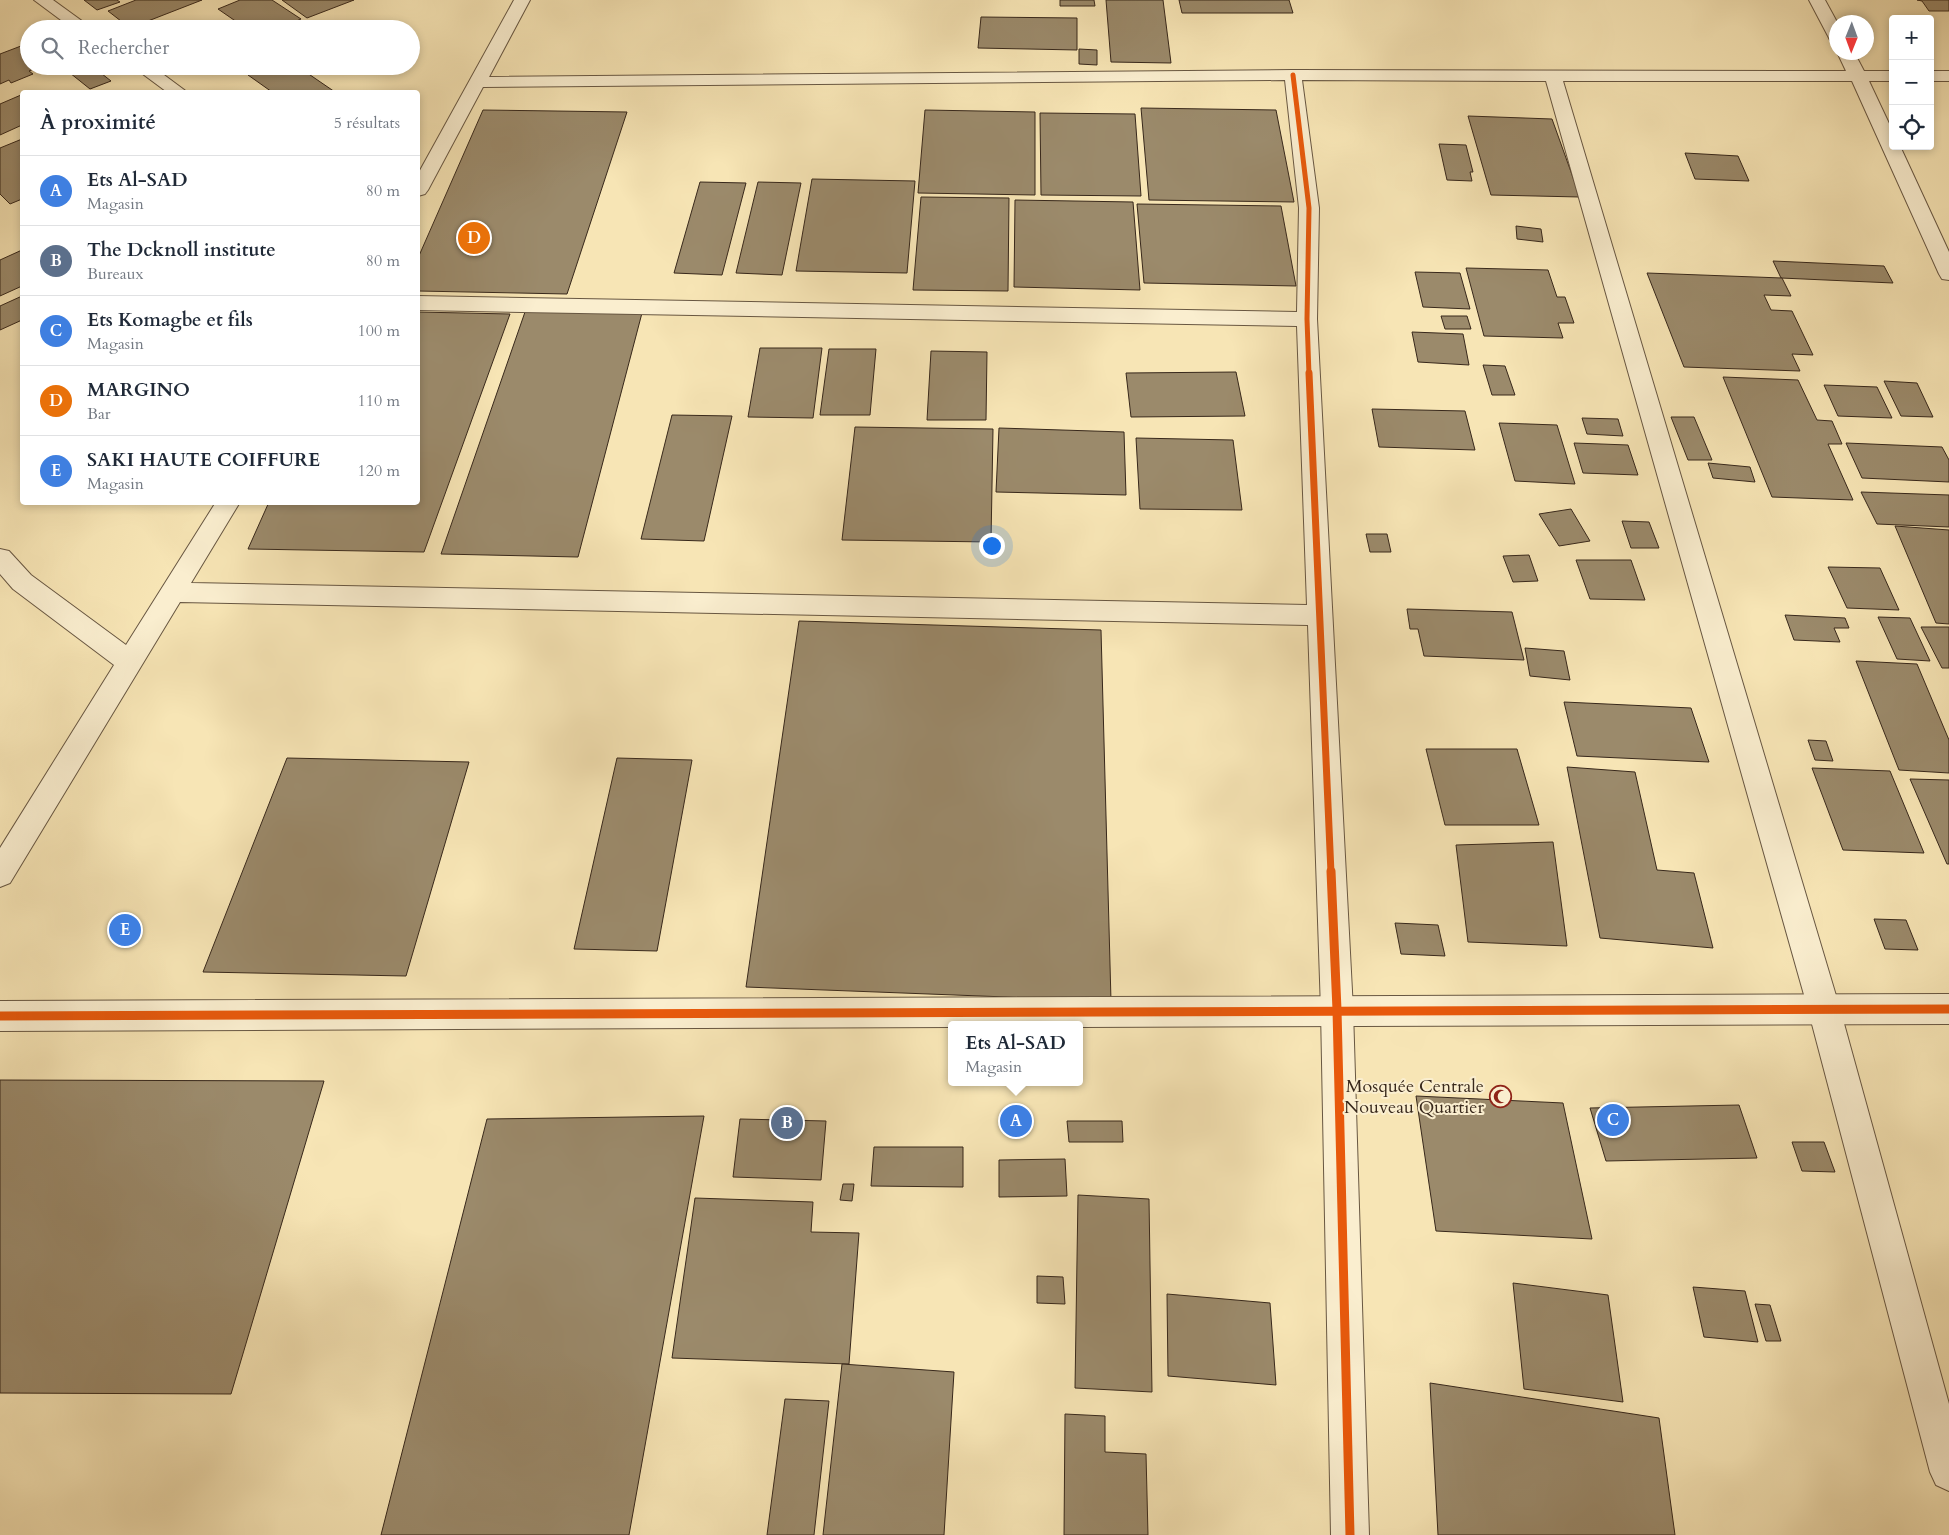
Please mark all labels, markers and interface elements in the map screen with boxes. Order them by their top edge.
north arrow [1829,15,1874,60]
map controls [1889,15,1934,150]
button: + [1889,15,1934,60]
search box [20,20,420,75]
icon: search [38,34,66,62]
text: Rechercher [78,35,169,61]
button: − [1889,60,1934,105]
button: locate [1889,105,1934,150]
text: À proximité [40,108,156,137]
text: 5 résultats [334,112,400,134]
text: Ets Al-SAD [87,167,188,193]
text: A [50,180,62,202]
text: 80 m [366,180,400,202]
text: Magasin [87,193,144,215]
pin: D [458,219,490,257]
text: The Dcknoll institute [87,237,276,263]
text: B [50,250,62,272]
text: 80 m [366,250,400,272]
text: Bureaux [87,263,143,285]
text: Ets Komagbe et fils [87,307,253,333]
text: C [50,320,62,342]
text: 100 m [358,320,400,342]
text: Magasin [87,333,144,355]
text: MARGINO [87,377,190,403]
text: D [49,390,63,412]
text: 110 m [358,390,400,412]
text: Bar [87,403,111,425]
text: SAKI HAUTE COIFFURE [87,447,320,473]
text: E [51,460,61,482]
text: 120 m [358,460,400,482]
text: Magasin [87,473,144,495]
your location [979,533,1005,559]
pin: E [109,911,141,949]
popup [948,1021,1083,1086]
text: Ets Al-SAD [965,1030,1066,1056]
text: Magasin [965,1056,1022,1078]
place label: Mosquée Centrale Nouveau Quartier [1344,1074,1484,1120]
mosque icon: Mosquée Centrale Nouveau Quartier [1488,1084,1512,1108]
pin: C [1597,1101,1629,1139]
pin: A [1000,1102,1032,1140]
pin: B [771,1104,803,1142]

